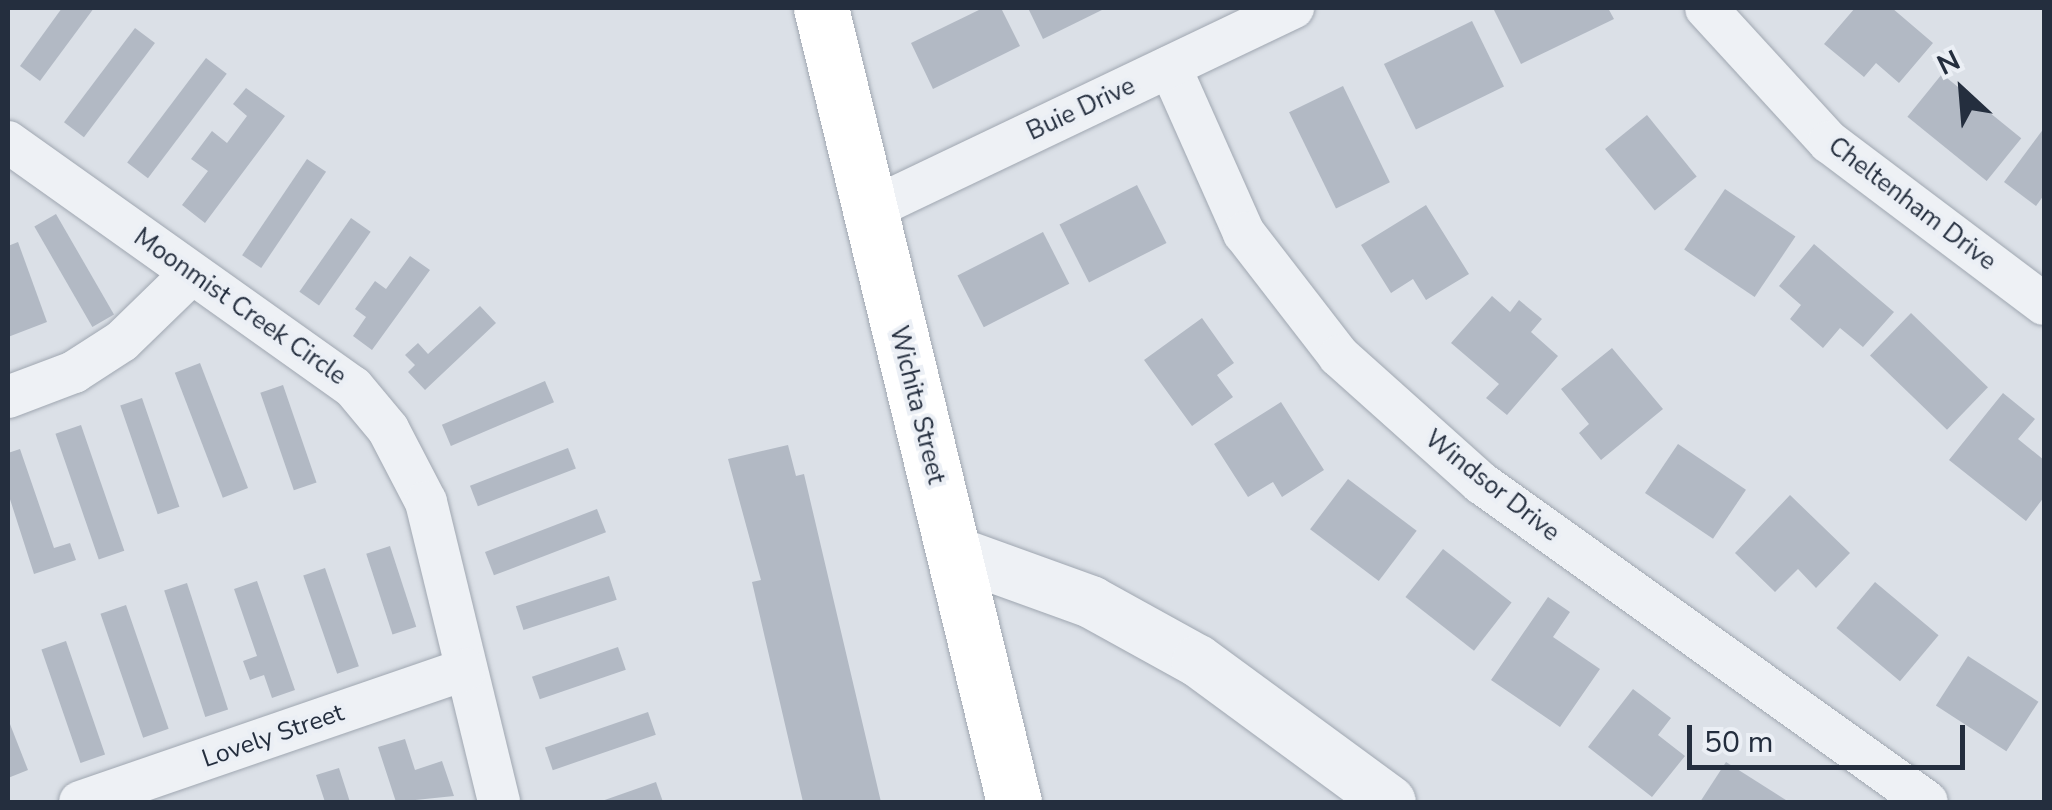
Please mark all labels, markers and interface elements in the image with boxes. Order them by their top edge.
north arrow [1912,40,2012,140]
text: N [1931,41,1967,85]
street label: Buie Drive [1022,71,1140,147]
street label: Cheltenham Drive [1822,131,2002,277]
street label: Moonmist Creek Circle [128,222,352,392]
street label: Wichita Street [883,323,951,487]
street label: Windsor Drive [1419,424,1565,548]
street label: Lovely Street [198,698,348,774]
scale bar [1692,705,1970,767]
text: 50 m [1704,722,1773,763]

